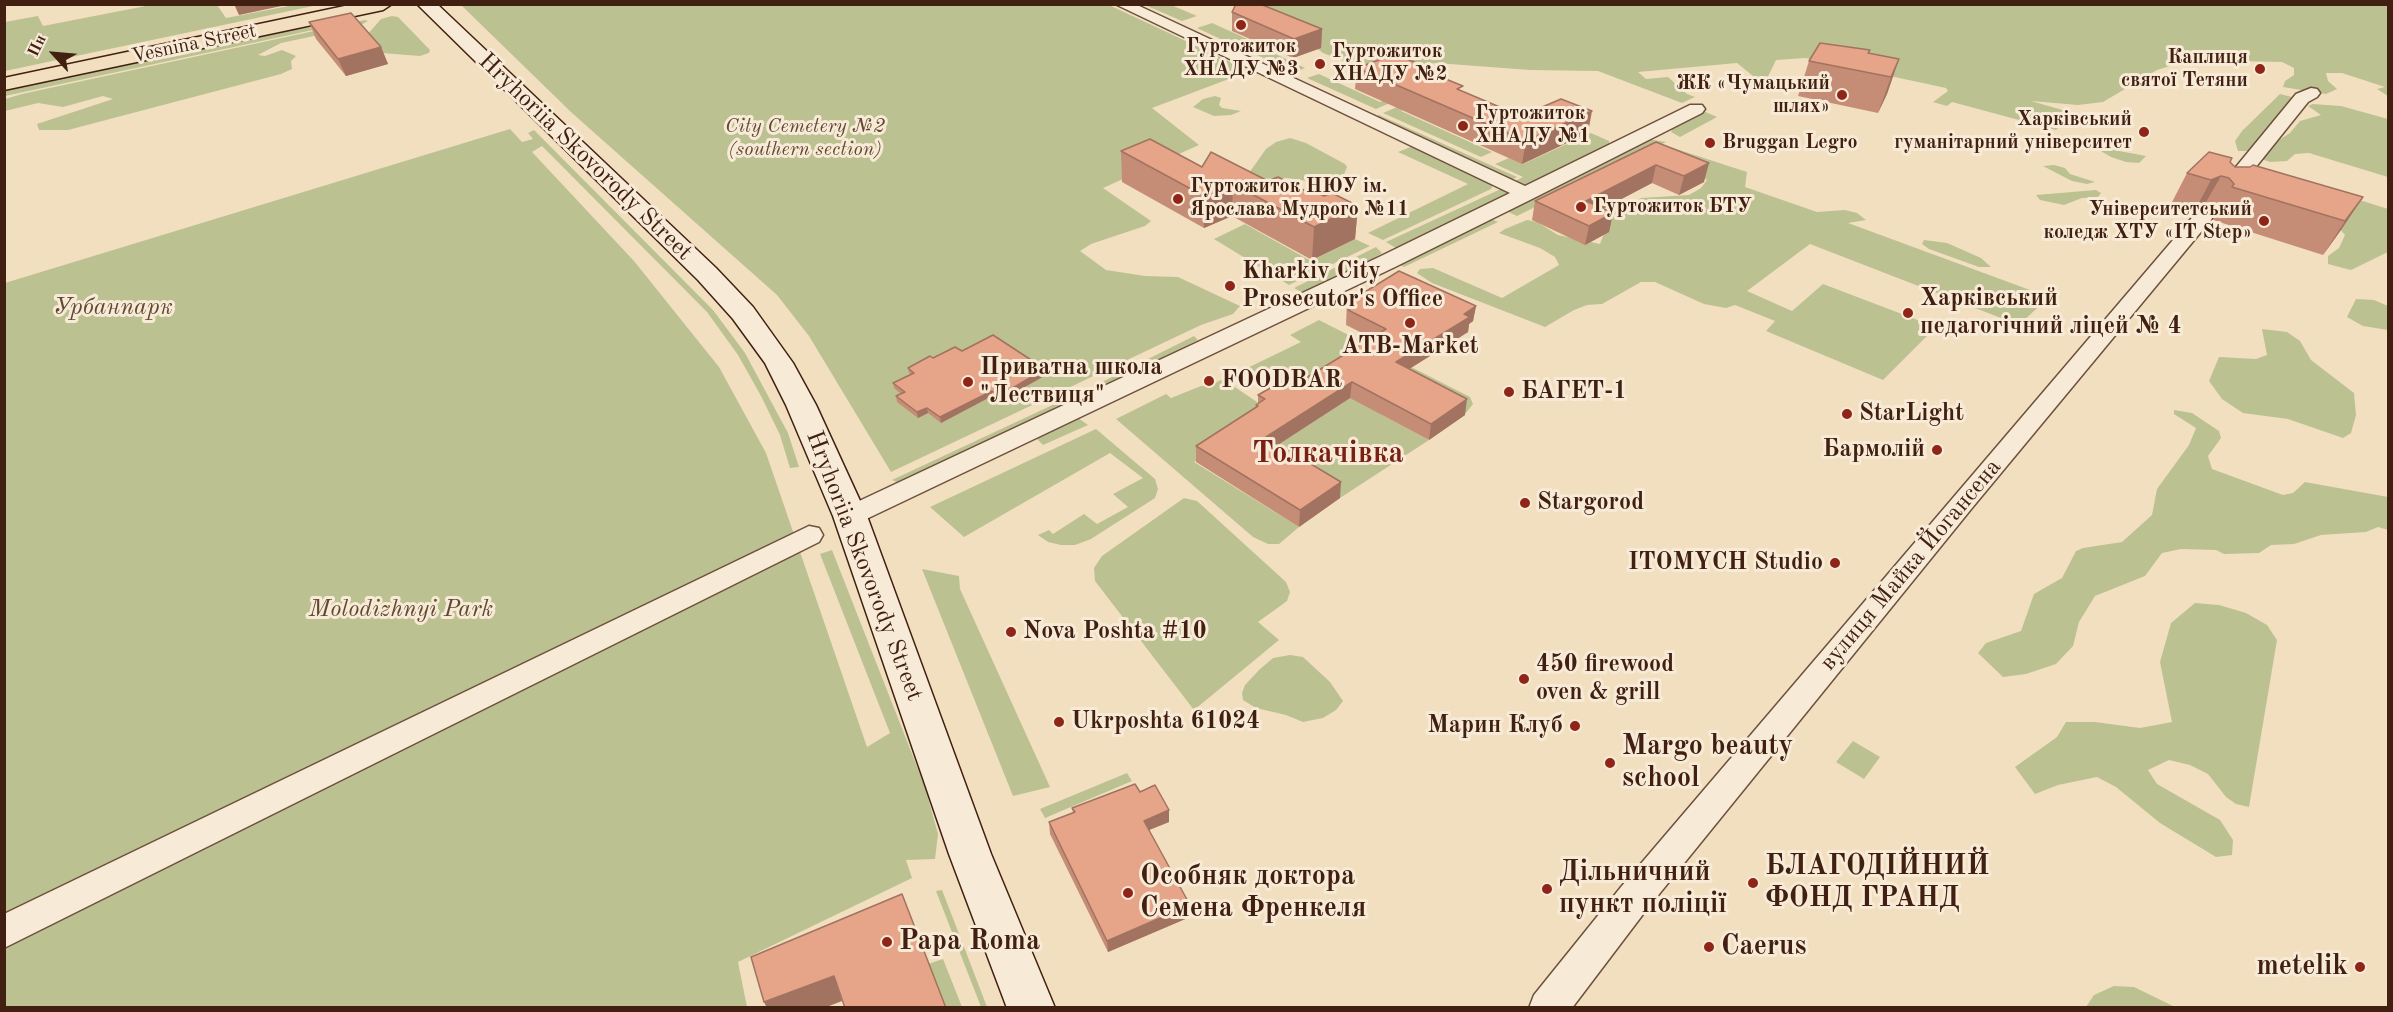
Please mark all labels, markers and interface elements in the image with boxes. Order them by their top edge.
marker: Гуртожиток ХНАДУ №3 [1234,18,1248,32]
street label: Vesnina Street [129,19,259,69]
north arrow [24,24,84,84]
text: Пн [26,33,50,60]
place label: Гуртожиток ХНАДУ №3 [1183,35,1299,82]
place label: Гуртожиток ХНАДУ №2 [1332,40,1447,87]
place label: Каплиця святої Тетяни [2121,46,2248,93]
street label: Hryhoriia Skovorody Street [472,47,698,267]
marker: Гуртожиток ХНАДУ №2 [1313,57,1327,71]
marker: Каплиця святої Тетяни [2253,62,2267,76]
place label: ЖК «Чумацький шлях» [1676,72,1830,119]
marker: ЖК «Чумацький шлях» [1835,88,1849,102]
place label: Гуртожиток ХНАДУ №1 [1475,102,1590,149]
place label: Харківський гуманітарний університет [1894,108,2132,155]
park label: City Cemetery №2 (southern section) [725,115,885,162]
marker: Гуртожиток ХНАДУ №1 [1456,119,1470,133]
marker: Харківський гуманітарний університет [2137,125,2151,139]
place label: Bruggan Legro [1722,131,1858,155]
marker: Bruggan Legro [1703,136,1717,150]
place label: Гуртожиток НЮУ ім. Ярослава Мудрого №11 [1190,175,1409,222]
marker: Гуртожиток НЮУ ім. Ярослава Мудрого №11 [1171,192,1185,206]
place label: Гуртожиток БТУ [1593,195,1752,219]
place label: Університетський коледж ХТУ «IT Step» [2043,198,2252,245]
marker: Гуртожиток БТУ [1574,200,1588,214]
marker: Університетський коледж ХТУ «IT Step» [2257,214,2271,228]
place label: Kharkiv City Prosecutor's Office [1242,258,1443,314]
marker: Kharkiv City Prosecutor's Office [1223,279,1237,293]
place label: Харківський педагогічний ліцей № 4 [1920,285,2182,341]
park label: Урбанпарк [53,294,173,322]
marker: Харківський педагогічний ліцей № 4 [1901,306,1915,320]
marker: ATB-Market [1403,316,1417,330]
place label: ATB-Market [1342,333,1478,361]
place label: Приватна школа "Лествиця" [980,354,1163,410]
place label: FOODBAR [1221,367,1342,395]
marker: FOODBAR [1202,374,1216,388]
marker: Приватна школа "Лествиця" [961,375,975,389]
place label: БАГЕТ-1 [1521,378,1627,406]
marker: БАГЕТ-1 [1502,385,1516,399]
place label: StarLight [1859,400,1964,428]
marker: StarLight [1840,407,1854,421]
street label: Hryhoriia Skovorody Street [799,427,929,705]
district label: Толкачівка [1252,436,1404,472]
place label: Бармолій [1823,436,1925,464]
marker: Бармолій [1930,443,1944,457]
street label: вулиця Майка Йогансена [1814,453,2008,677]
place label: Stargorod [1537,489,1644,517]
marker: Stargorod [1518,496,1532,510]
place label: ITOMYCH Studio [1628,549,1823,577]
marker: ITOMYCH Studio [1828,556,1842,570]
park label: Molodizhnyi Park [309,596,493,624]
place label: Nova Poshta #10 [1023,618,1207,646]
marker: Nova Poshta #10 [1004,625,1018,639]
place label: 450 firewood oven & grill [1536,651,1674,707]
marker: 450 firewood oven & grill [1517,672,1531,686]
place label: Ukrposhta 61024 [1071,708,1260,736]
place label: Марин Клуб [1427,712,1563,740]
marker: Ukrposhta 61024 [1052,715,1066,729]
marker: Марин Клуб [1568,719,1582,733]
place label: Margo beauty school [1622,730,1793,796]
marker: Margo beauty school [1603,756,1617,770]
place label: БЛАГОДІЙНИЙ ФОНД ГРАНД [1765,850,1989,916]
place label: Дільничний пункт поліції [1559,856,1727,922]
place label: Особняк доктора Семена Френкеля [1140,860,1366,926]
marker: БЛАГОДІЙНИЙ ФОНД ГРАНД [1746,876,1760,890]
marker: Дільничний пункт поліції [1540,882,1554,896]
marker: Особняк доктора Семена Френкеля [1121,886,1135,900]
place label: Papa Roma [899,925,1040,959]
place label: Caerus [1721,930,1807,964]
marker: Papa Roma [880,935,894,949]
marker: Caerus [1702,940,1716,954]
place label: metelik [2256,950,2348,984]
marker: metelik [2353,960,2367,974]

